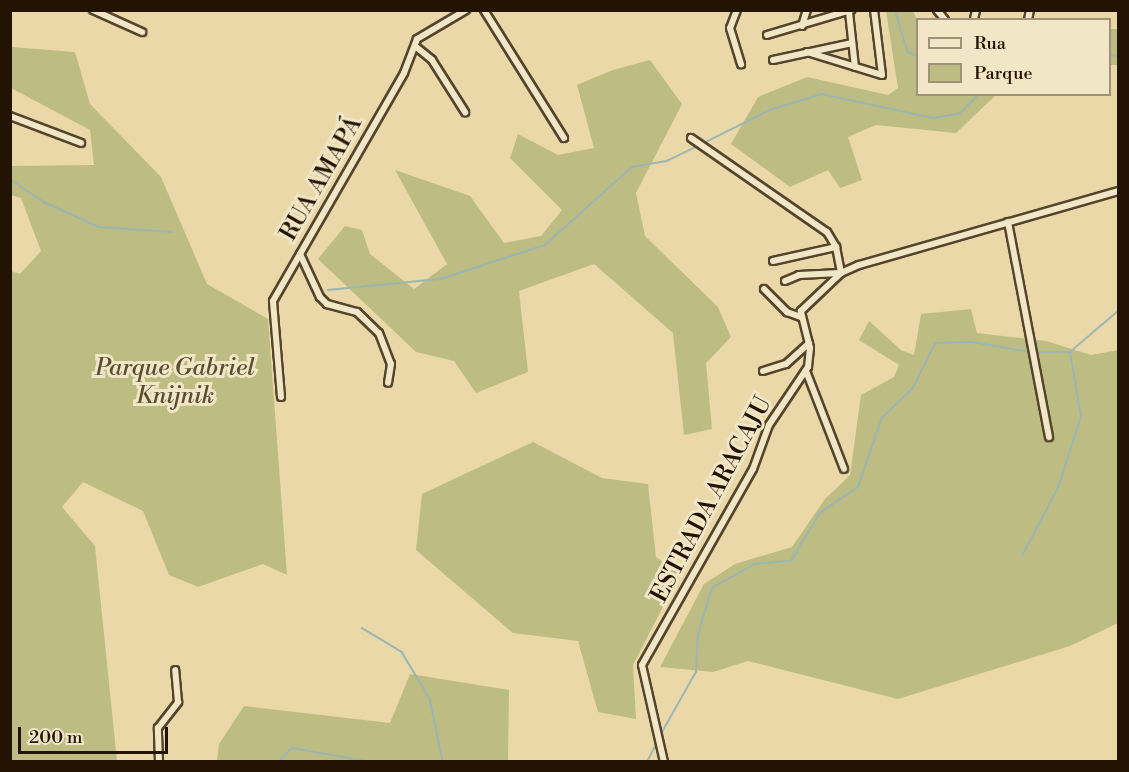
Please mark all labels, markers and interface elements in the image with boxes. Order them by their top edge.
legend [916,18,1111,96]
text: Rua [974,32,1006,55]
text: Parque [974,62,1033,85]
street label: RUA AMAPÁ [275,112,369,246]
park label: Parque Gabriel Knijnik [95,355,255,411]
street label: ESTRADA ARACAJU [646,392,778,608]
scale bar [21,715,171,753]
text: 200 m [29,726,83,749]

